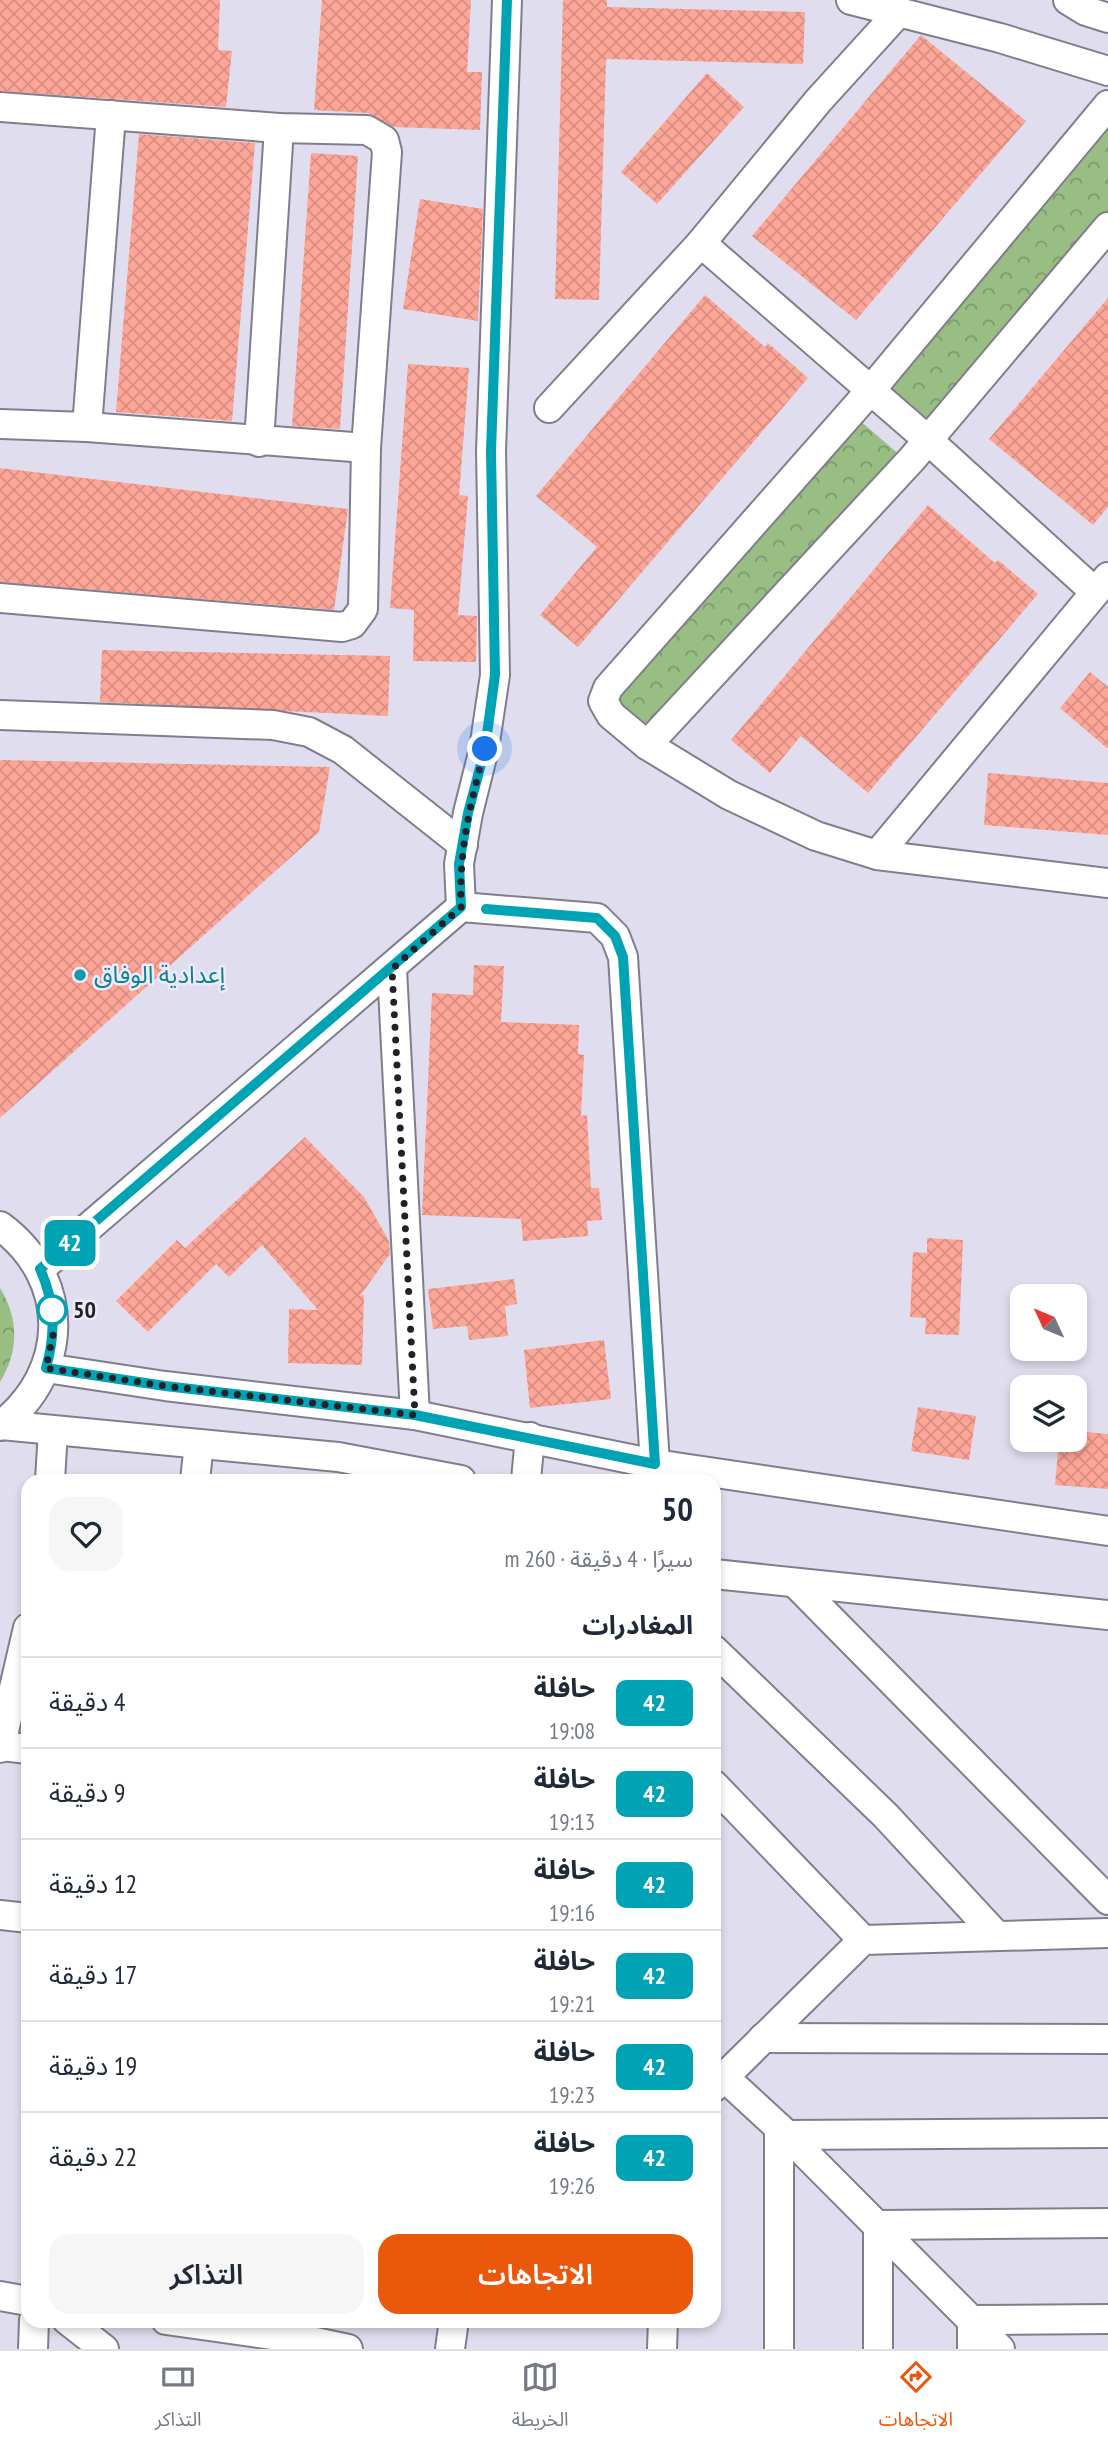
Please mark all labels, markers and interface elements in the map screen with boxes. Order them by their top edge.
your location [467,731,502,766]
place label: إعدادية الوفاق [94,959,226,991]
marker: إعدادية الوفاق [72,967,88,983]
line badge: 42 [38,1220,102,1266]
text: 42 [59,1227,81,1258]
north arrow [1010,1284,1087,1362]
map controls [1010,1284,1087,1452]
place label: 50 [73,1294,96,1325]
marker: 50 [37,1295,67,1325]
button: layers [1010,1375,1087,1452]
text: 50 [661,1487,693,1530]
button: heart [49,1497,123,1571]
text: سيرًا · 4 دقيقة · 260 m [505,1544,693,1573]
text: المغادرات [582,1608,693,1641]
text: حافلة [534,1671,595,1704]
text: 4 دقيقة [49,1685,125,1718]
text: 42 [643,1687,666,1718]
text: 19:08 [549,1716,595,1745]
text: حافلة [534,1762,595,1795]
text: 9 دقيقة [49,1776,125,1809]
text: 42 [643,1778,666,1809]
text: 19:13 [549,1807,595,1836]
text: حافلة [534,1853,595,1886]
text: 12 دقيقة [49,1867,137,1900]
text: 42 [643,1869,666,1900]
text: 19:16 [549,1898,595,1927]
text: حافلة [534,1944,595,1977]
text: 17 دقيقة [49,1958,137,1991]
text: 42 [643,1960,666,1991]
text: 19:21 [549,1989,595,2018]
text: حافلة [534,2035,595,2068]
text: 19 دقيقة [49,2049,137,2082]
text: 42 [643,2051,666,2082]
text: 19:23 [549,2080,595,2109]
text: حافلة [534,2126,595,2159]
text: 22 دقيقة [49,2140,137,2173]
text: 42 [643,2142,666,2173]
text: 19:26 [549,2171,595,2200]
button: التذاكر [49,2234,364,2314]
button: الاتجاهات [378,2234,693,2314]
tab: التذاكر [155,2358,202,2440]
tab: الخريطة [512,2358,569,2440]
tab: الاتجاهات [879,2358,953,2440]

